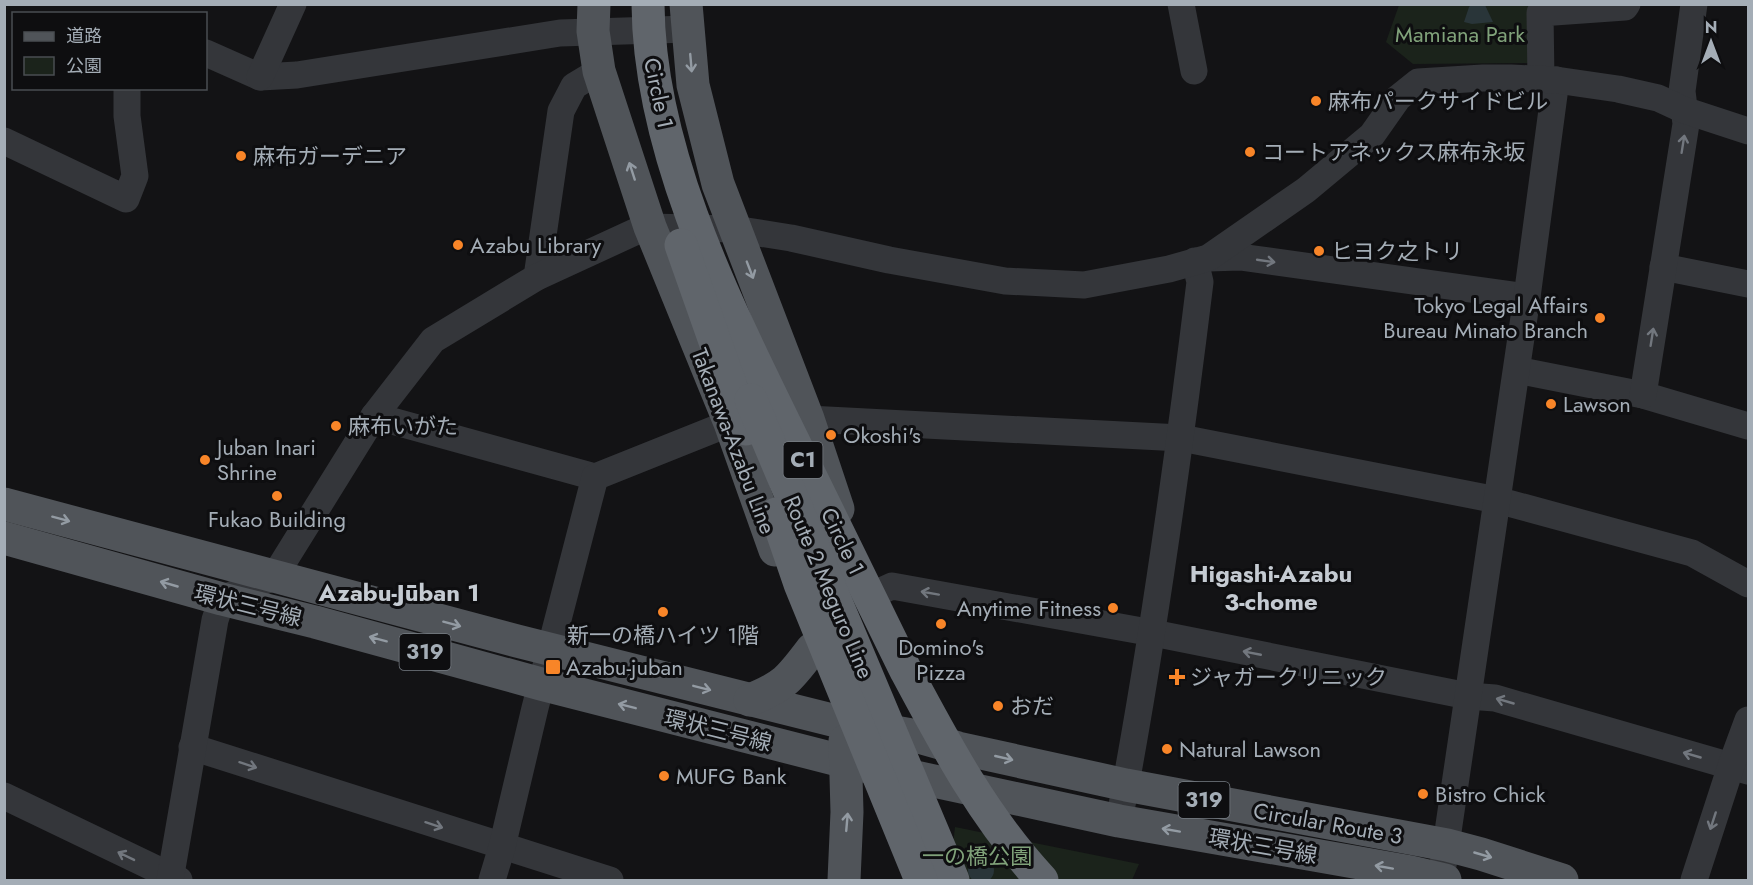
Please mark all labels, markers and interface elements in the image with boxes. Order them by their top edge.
legend [12,12,207,90]
north arrow [1681,12,1741,72]
text: N [1705,16,1717,39]
park label: Mamiana Park [1395,18,1525,50]
text: 道路 [66,23,102,49]
one-way arrow [686,52,697,72]
text: 公園 [66,53,102,79]
street label: Circle 1 [636,55,682,131]
place label: 麻布パークサイドビル [1328,85,1548,117]
marker: 麻布パークサイドビル [1309,94,1323,108]
one-way arrow [1677,135,1688,155]
place label: コートアネックス麻布永坂 [1262,136,1525,168]
place label: 麻布ガーデニア [253,140,407,172]
marker: コートアネックス麻布永坂 [1243,145,1257,159]
marker: 麻布ガーデニア [234,149,248,163]
one-way arrow [625,162,636,181]
place label: Azabu Library [470,229,602,261]
place label: ヒヨク之トリ [1331,235,1463,267]
marker: Azabu Library [451,238,465,252]
marker: ヒヨク之トリ [1312,244,1326,258]
one-way arrow [1255,255,1275,266]
one-way arrow [745,260,756,279]
place label: Tokyo Legal Affairs Bureau Minato Branch [1383,289,1588,346]
marker: Tokyo Legal Affairs Bureau Minato Branch [1593,311,1607,325]
one-way arrow [1647,328,1658,347]
street label: Takanawa-Azabu Line [684,344,784,538]
place label: Lawson [1563,388,1631,420]
marker: Lawson [1544,397,1558,411]
place label: 麻布いがた [348,410,458,442]
marker: 麻布いがた [329,419,343,433]
place label: Okoshi's [843,419,921,451]
marker: Okoshi's [824,428,838,442]
place label: Juban Inari Shrine [214,431,316,488]
road number: C1 [784,442,822,478]
marker: Juban Inari Shrine [198,453,212,467]
marker: Fukao Building [270,489,284,503]
street label: Route 2 Meguro Line [776,491,882,683]
street label: Circle 1 [813,502,873,580]
place label: Fukao Building [208,503,346,535]
one-way arrow [51,514,70,526]
district label: Higashi-Azabu 3-chome [1190,556,1352,619]
district label: Azabu-Jūban 1 [318,575,479,610]
street label: 環状三号線 [191,576,305,634]
one-way arrow [160,578,179,589]
one-way arrow [921,587,940,598]
place label: Anytime Fitness [957,592,1101,624]
marker: Anytime Fitness [1106,601,1120,615]
marker: 新一の橋ハイツ 1階 [656,605,670,619]
marker: Domino's Pizza [934,617,948,631]
one-way arrow [442,619,461,631]
place label: 新一の橋ハイツ 1階 [567,619,759,651]
place label: Domino's Pizza [898,631,984,688]
one-way arrow [368,633,387,644]
road number: 319 [400,634,450,670]
one-way arrow [1242,647,1262,658]
place label: Azabu-juban [566,651,683,683]
marker: Azabu-juban [544,658,562,676]
place label: ジャガークリニック [1190,661,1387,693]
marker: ジャガークリニック [1168,668,1186,686]
one-way arrow [692,683,711,695]
place label: おだ [1010,690,1054,722]
one-way arrow [1496,695,1515,706]
marker: おだ [991,699,1005,713]
one-way arrow [617,700,636,712]
street label: 環状三号線 [661,701,775,759]
place label: Natural Lawson [1179,733,1321,765]
marker: Natural Lawson [1160,742,1174,756]
one-way arrow [1683,749,1702,760]
one-way arrow [994,753,1013,764]
one-way arrow [238,760,257,771]
place label: MUFG Bank [676,760,787,792]
marker: MUFG Bank [657,769,671,783]
place label: Bistro Chick [1435,778,1546,810]
road number: 319 [1178,782,1230,818]
marker: Bistro Chick [1416,787,1430,801]
street label: Circular Route 3 [1251,794,1405,852]
one-way arrow [1707,811,1718,830]
one-way arrow [841,813,852,833]
one-way arrow [424,820,443,831]
street label: 環状三号線 [1206,821,1320,871]
one-way arrow [1162,824,1182,835]
park label: 一の橋公園 [922,840,1032,872]
one-way arrow [118,849,136,861]
one-way arrow [1473,850,1492,861]
one-way arrow [1375,861,1394,872]

